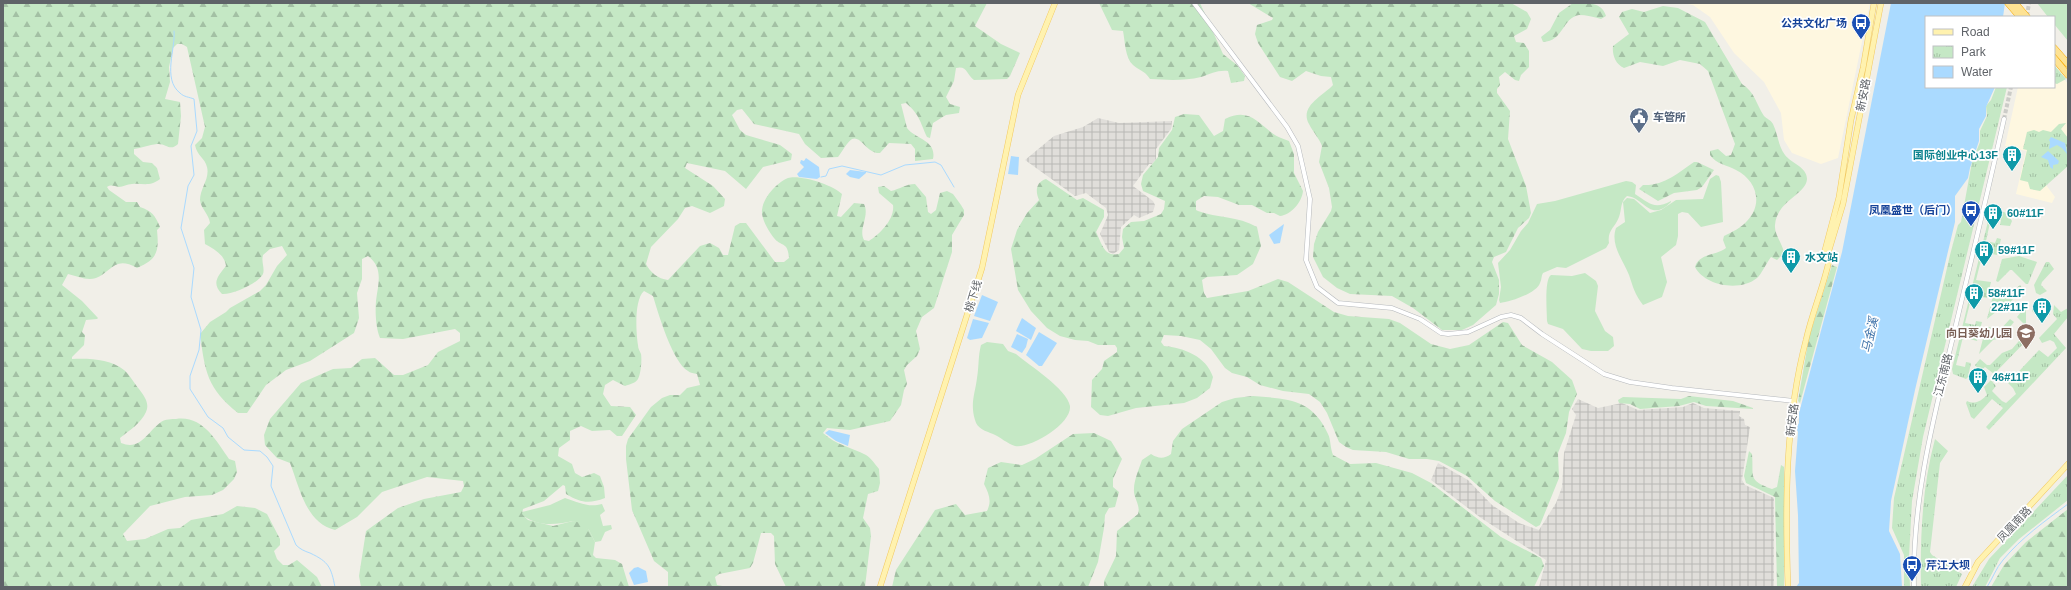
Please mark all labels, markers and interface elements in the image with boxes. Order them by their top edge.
bus stop icon: 公共文化广场 [1850,12,1872,40]
legend [1925,16,2055,88]
place label: 公共文化广场 [1781,17,1847,29]
text: Road [1961,25,1990,39]
text: Park [1961,45,1987,59]
text: Water [1961,65,1993,79]
street label: 新安路 [1854,78,1872,112]
public building icon: 车管所 [1628,106,1650,134]
place label: 车管所 [1653,111,1686,123]
building icon: 国际创业中心13F [2001,144,2023,172]
place label: 国际创业中心13F [1913,149,1998,161]
bus stop icon: 凤凰盛世（后门） [1960,199,1982,227]
building icon: 60#11F [1982,202,2004,230]
place label: 凤凰盛世（后门） [1869,204,1957,216]
place label: 60#11F [2007,207,2044,219]
building icon: 59#11F [1973,239,1995,267]
place label: 59#11F [1998,244,2035,256]
building icon: 水文站 [1780,246,1802,274]
place label: 水文站 [1805,251,1838,263]
street label: 桃下线 [962,278,984,314]
building icon: 58#11F [1963,282,1985,310]
place label: 58#11F [1988,287,2025,299]
building icon: 22#11F [2031,296,2053,324]
place label: 22#11F [1991,301,2028,313]
water label: 马金溪 [1859,314,1881,354]
school or university icon: 向日葵幼儿园 [2015,322,2037,350]
place label: 向日葵幼儿园 [1946,327,2012,339]
street label: 江东南路 [1932,352,1954,398]
building icon: 46#11F [1967,366,1989,394]
place label: 46#11F [1992,371,2029,383]
street label: 新安路 [1784,403,1800,437]
street label: 凤凰南路 [1995,504,2033,544]
bus stop icon: 芹江大坝 [1901,554,1923,582]
place label: 芹江大坝 [1926,559,1970,571]

